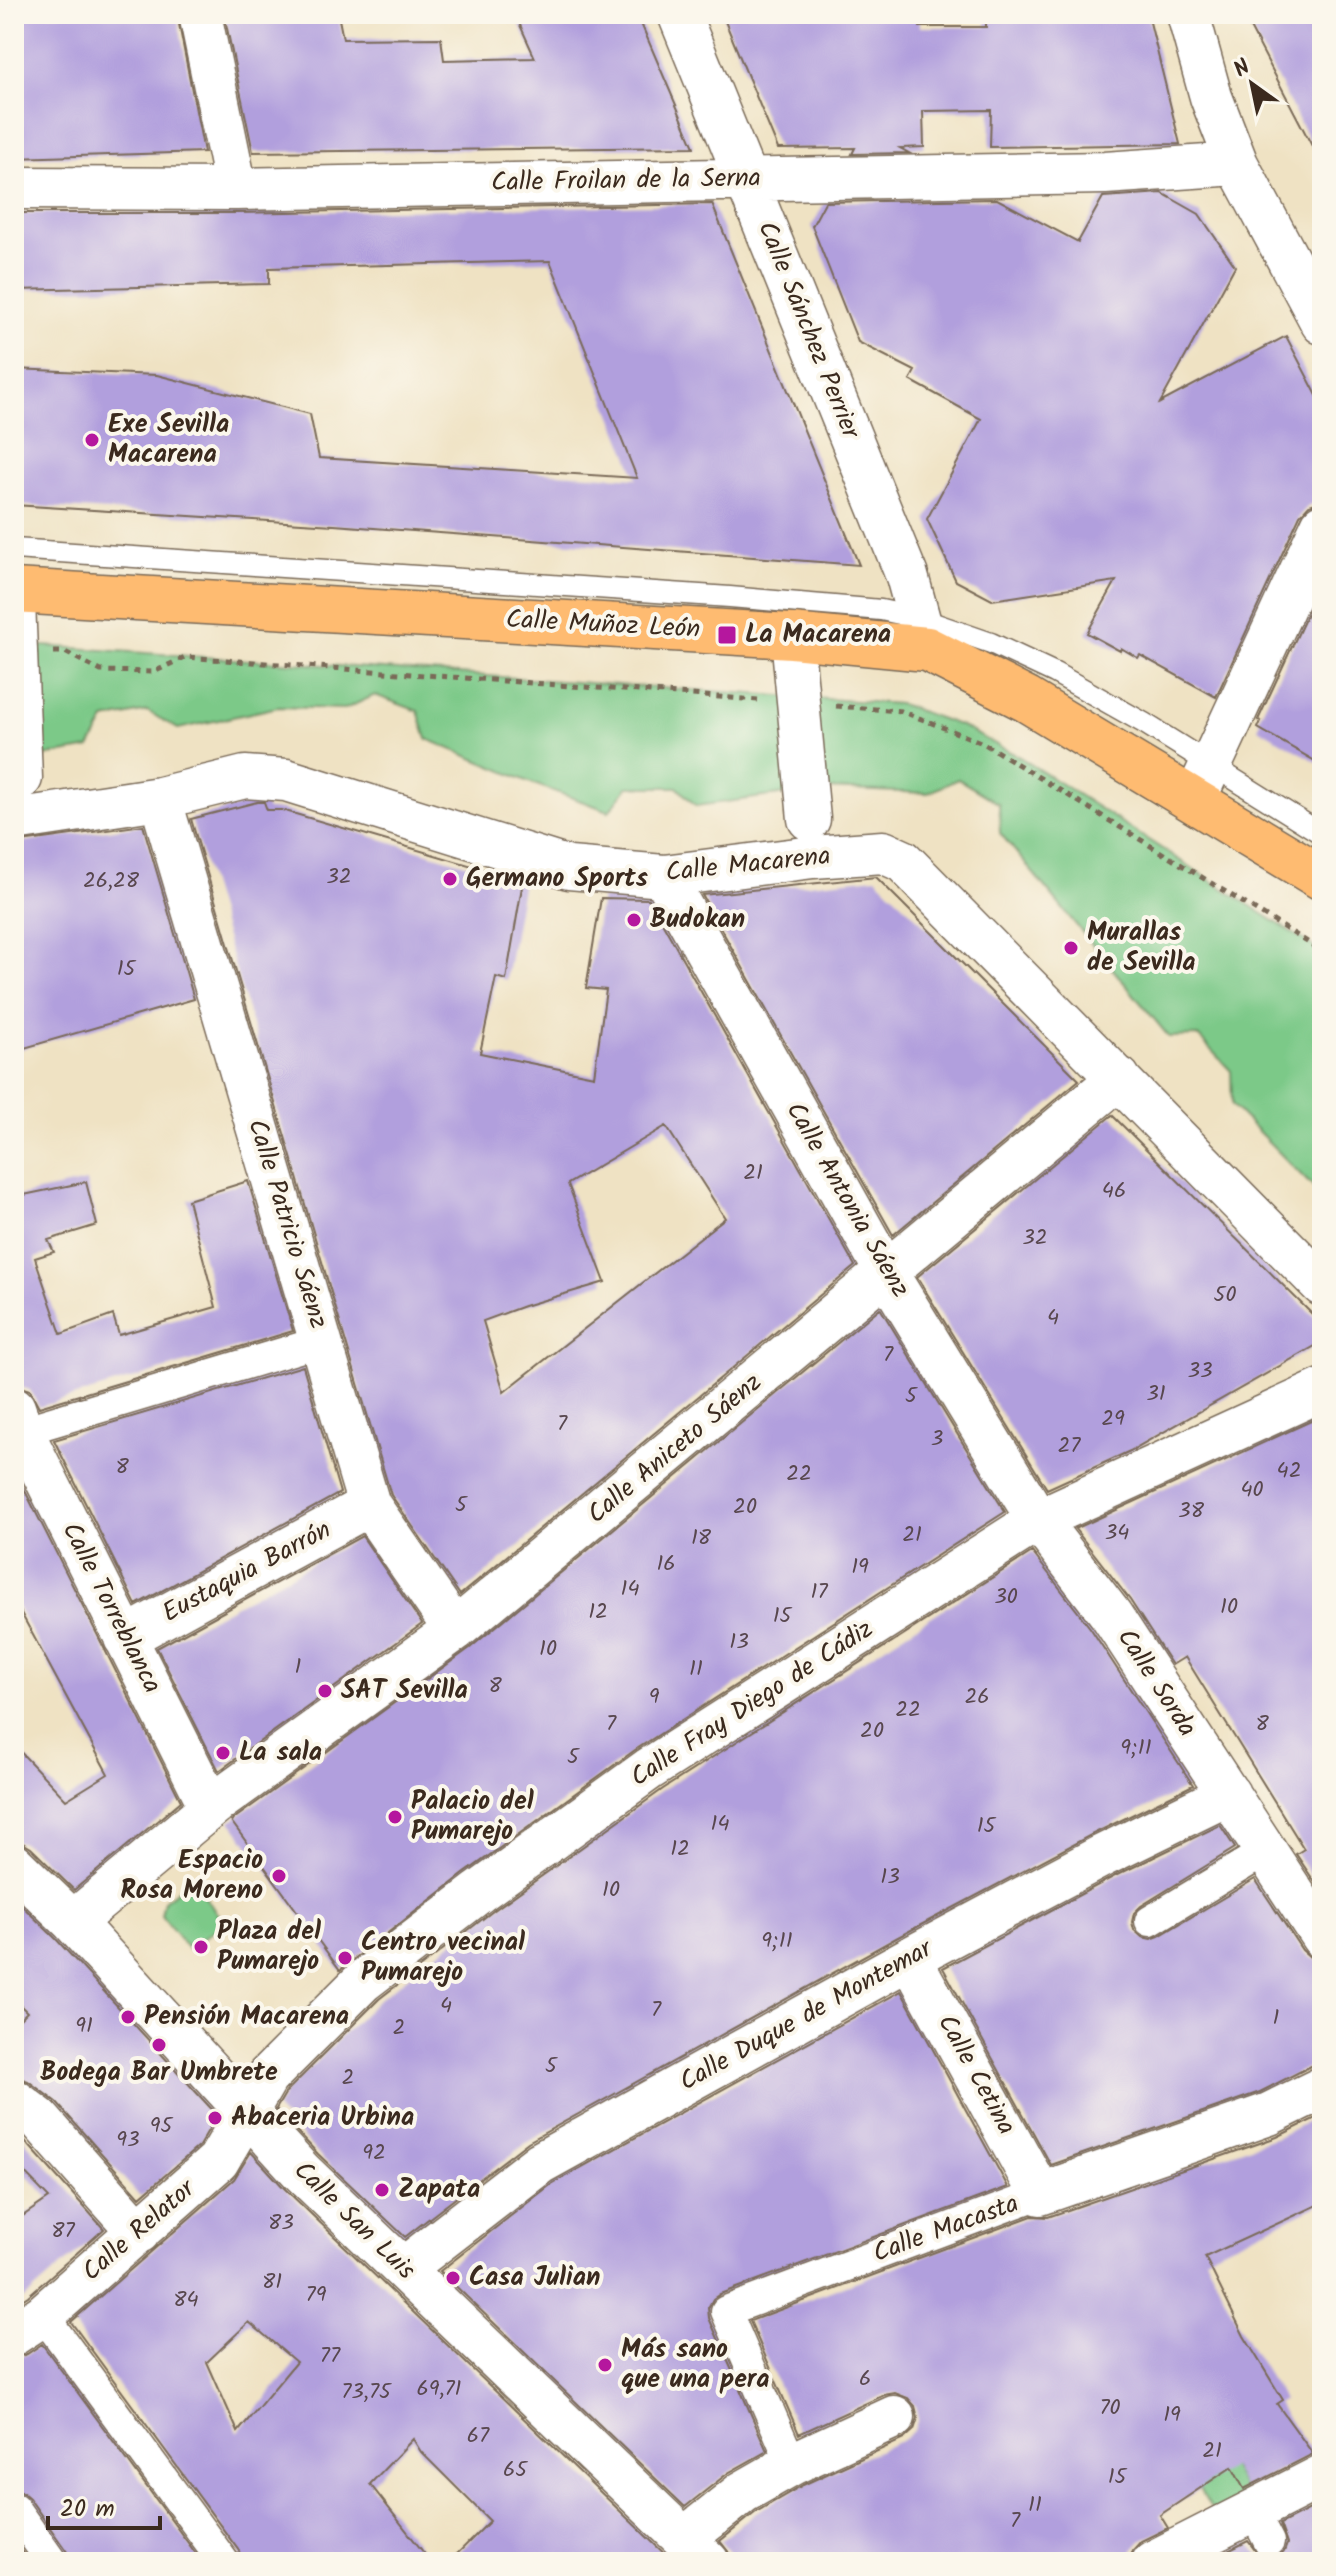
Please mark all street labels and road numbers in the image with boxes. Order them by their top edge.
street label: Calle Froilan de la Serna [491,158,761,204]
street label: Calle Sánchez Perrier [745,215,871,446]
street label: Calle Muñoz León [505,599,701,651]
street label: Calle Macarena [664,835,832,895]
street label: Calle Antonia Sáenz [774,1094,920,1306]
street label: Calle Patricio Sáenz [235,1114,339,1334]
street label: Calle Aniceto Sáenz [578,1363,772,1535]
street label: Eustaquia Barrón [155,1510,339,1634]
street label: Calle Torreblanca [50,1515,172,1701]
street label: Calle Fray Diego de Cádiz [622,1609,882,1799]
street label: Calle Sorda [1105,1620,1207,1746]
street label: Calle Duque de Montemar [672,1928,941,2103]
street label: Calle Cetina [926,2007,1026,2143]
street label: Calle San Luis [283,2151,425,2291]
street label: Calle Relator [73,2169,206,2292]
street label: Calle Macasta [867,2183,1025,2275]

